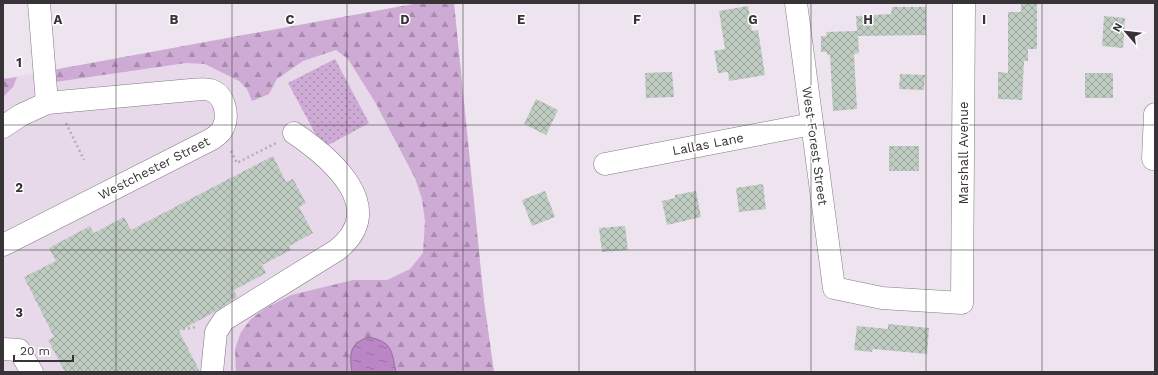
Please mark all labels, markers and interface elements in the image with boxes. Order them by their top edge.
text: A [54,12,63,27]
text: B [170,12,179,27]
text: C [286,12,295,27]
text: D [400,12,410,27]
text: E [517,12,525,27]
text: F [633,12,641,27]
text: G [748,12,758,27]
text: H [863,12,873,27]
text: I [982,12,986,27]
north arrow [1106,12,1146,52]
text: N [1110,21,1125,34]
text: 1 [16,55,22,70]
street label: West Forest Street [799,86,831,207]
street label: Marshall Avenue [956,101,971,205]
street label: Lallas Lane [671,130,745,158]
street label: Westchester Street [96,133,213,203]
text: 2 [15,180,23,195]
text: 3 [15,305,23,320]
scale bar [14,337,73,363]
text: 20 m [20,344,50,358]

